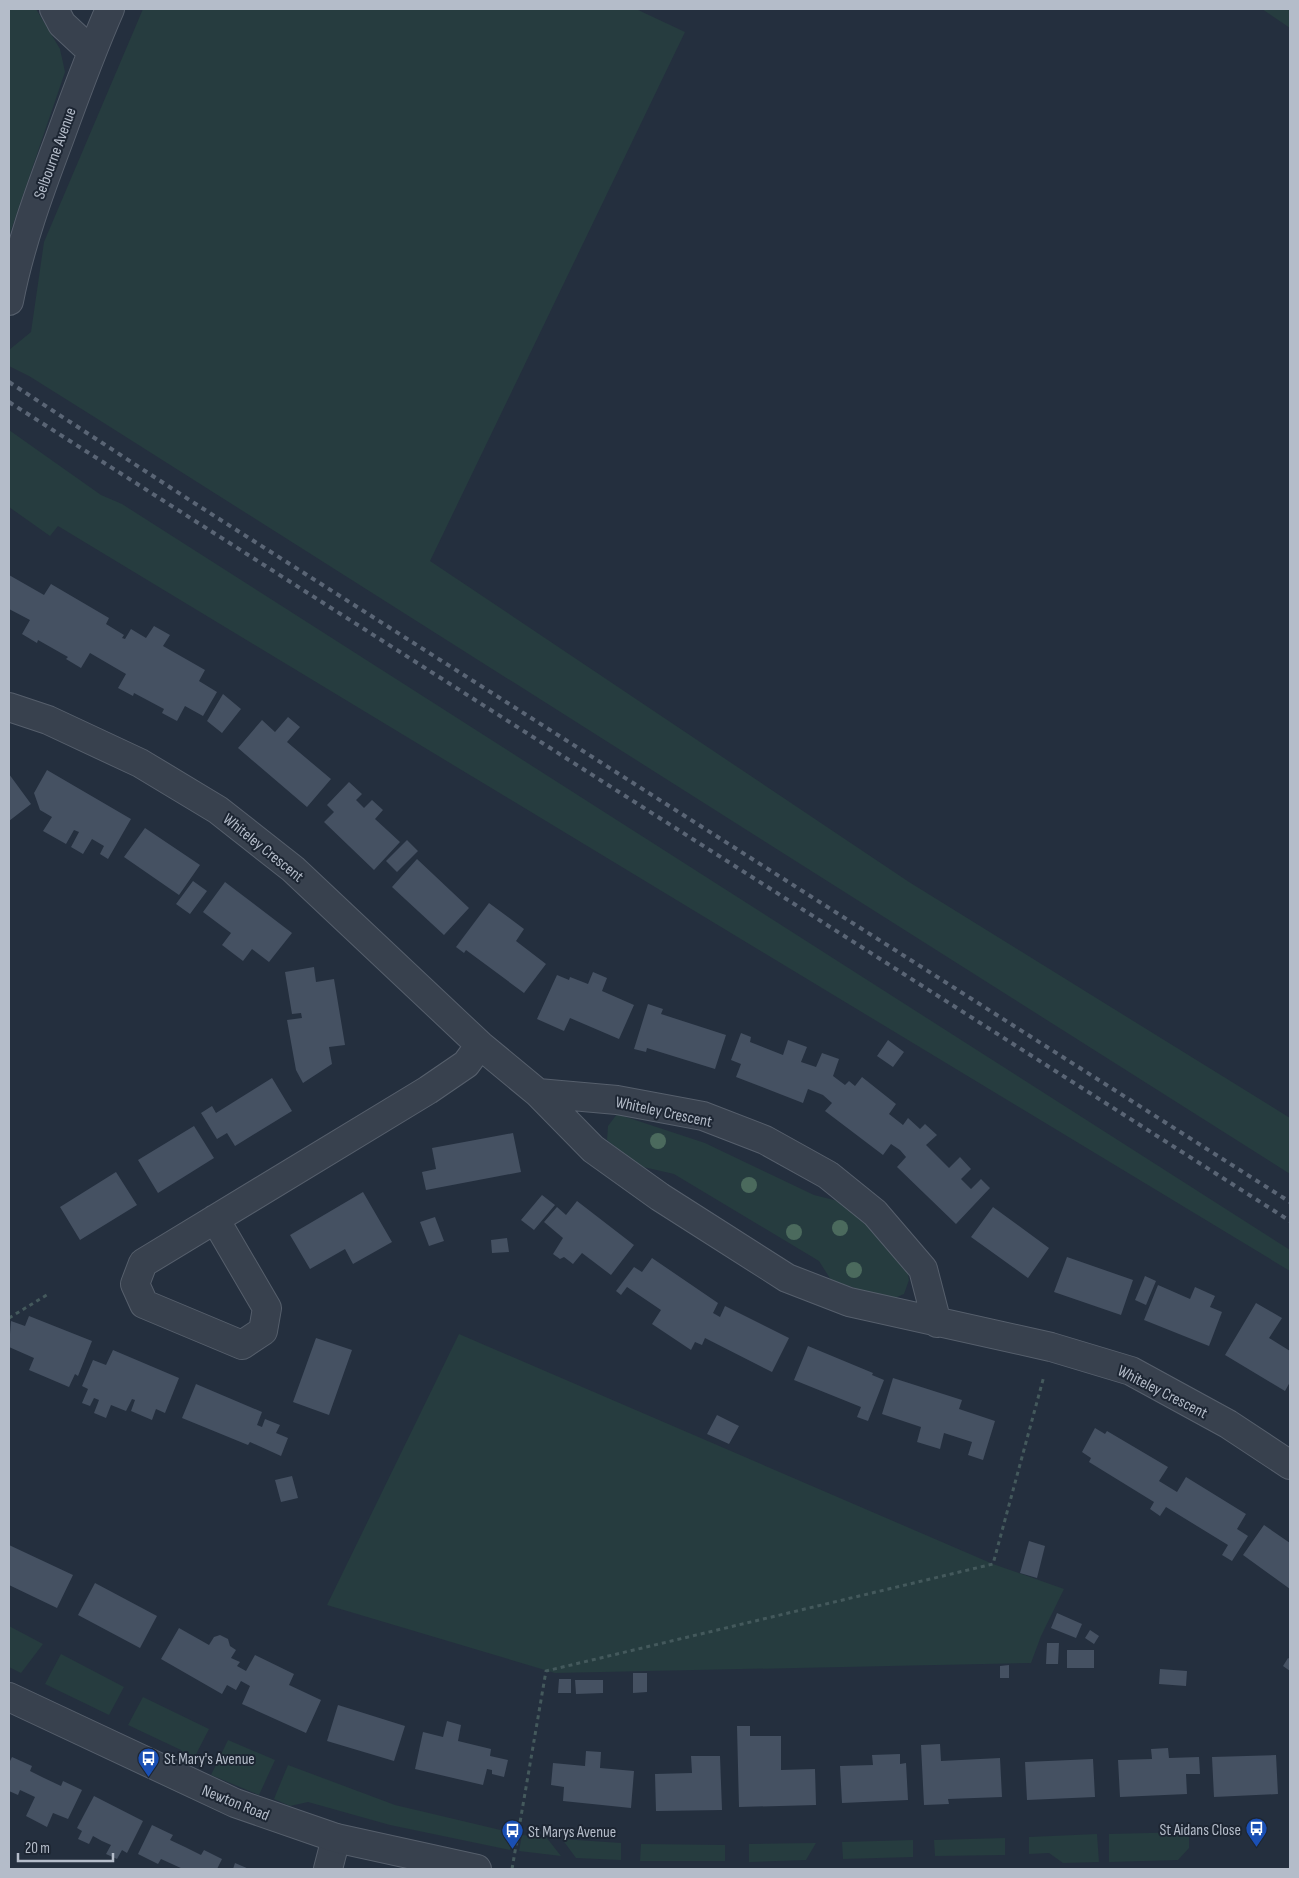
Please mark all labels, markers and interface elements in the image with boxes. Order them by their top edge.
street label: Selbourne Avenue [30,105,81,202]
street label: Whiteley Crescent [219,810,307,887]
street label: Whiteley Crescent [614,1093,714,1132]
street label: Whiteley Crescent [1114,1362,1211,1423]
bus stop icon: St Mary's Avenue [136,1746,160,1777]
place label: St Mary's Avenue [164,1750,255,1769]
street label: Newton Road [199,1781,272,1825]
bus stop icon: St Aidans Close [1245,1817,1269,1848]
bus stop icon: St Marys Avenue [500,1819,524,1850]
place label: St Aidans Close [1159,1821,1241,1840]
place label: St Marys Avenue [528,1823,616,1842]
scale bar [18,1830,112,1862]
text: 20 m [25,1839,50,1858]

